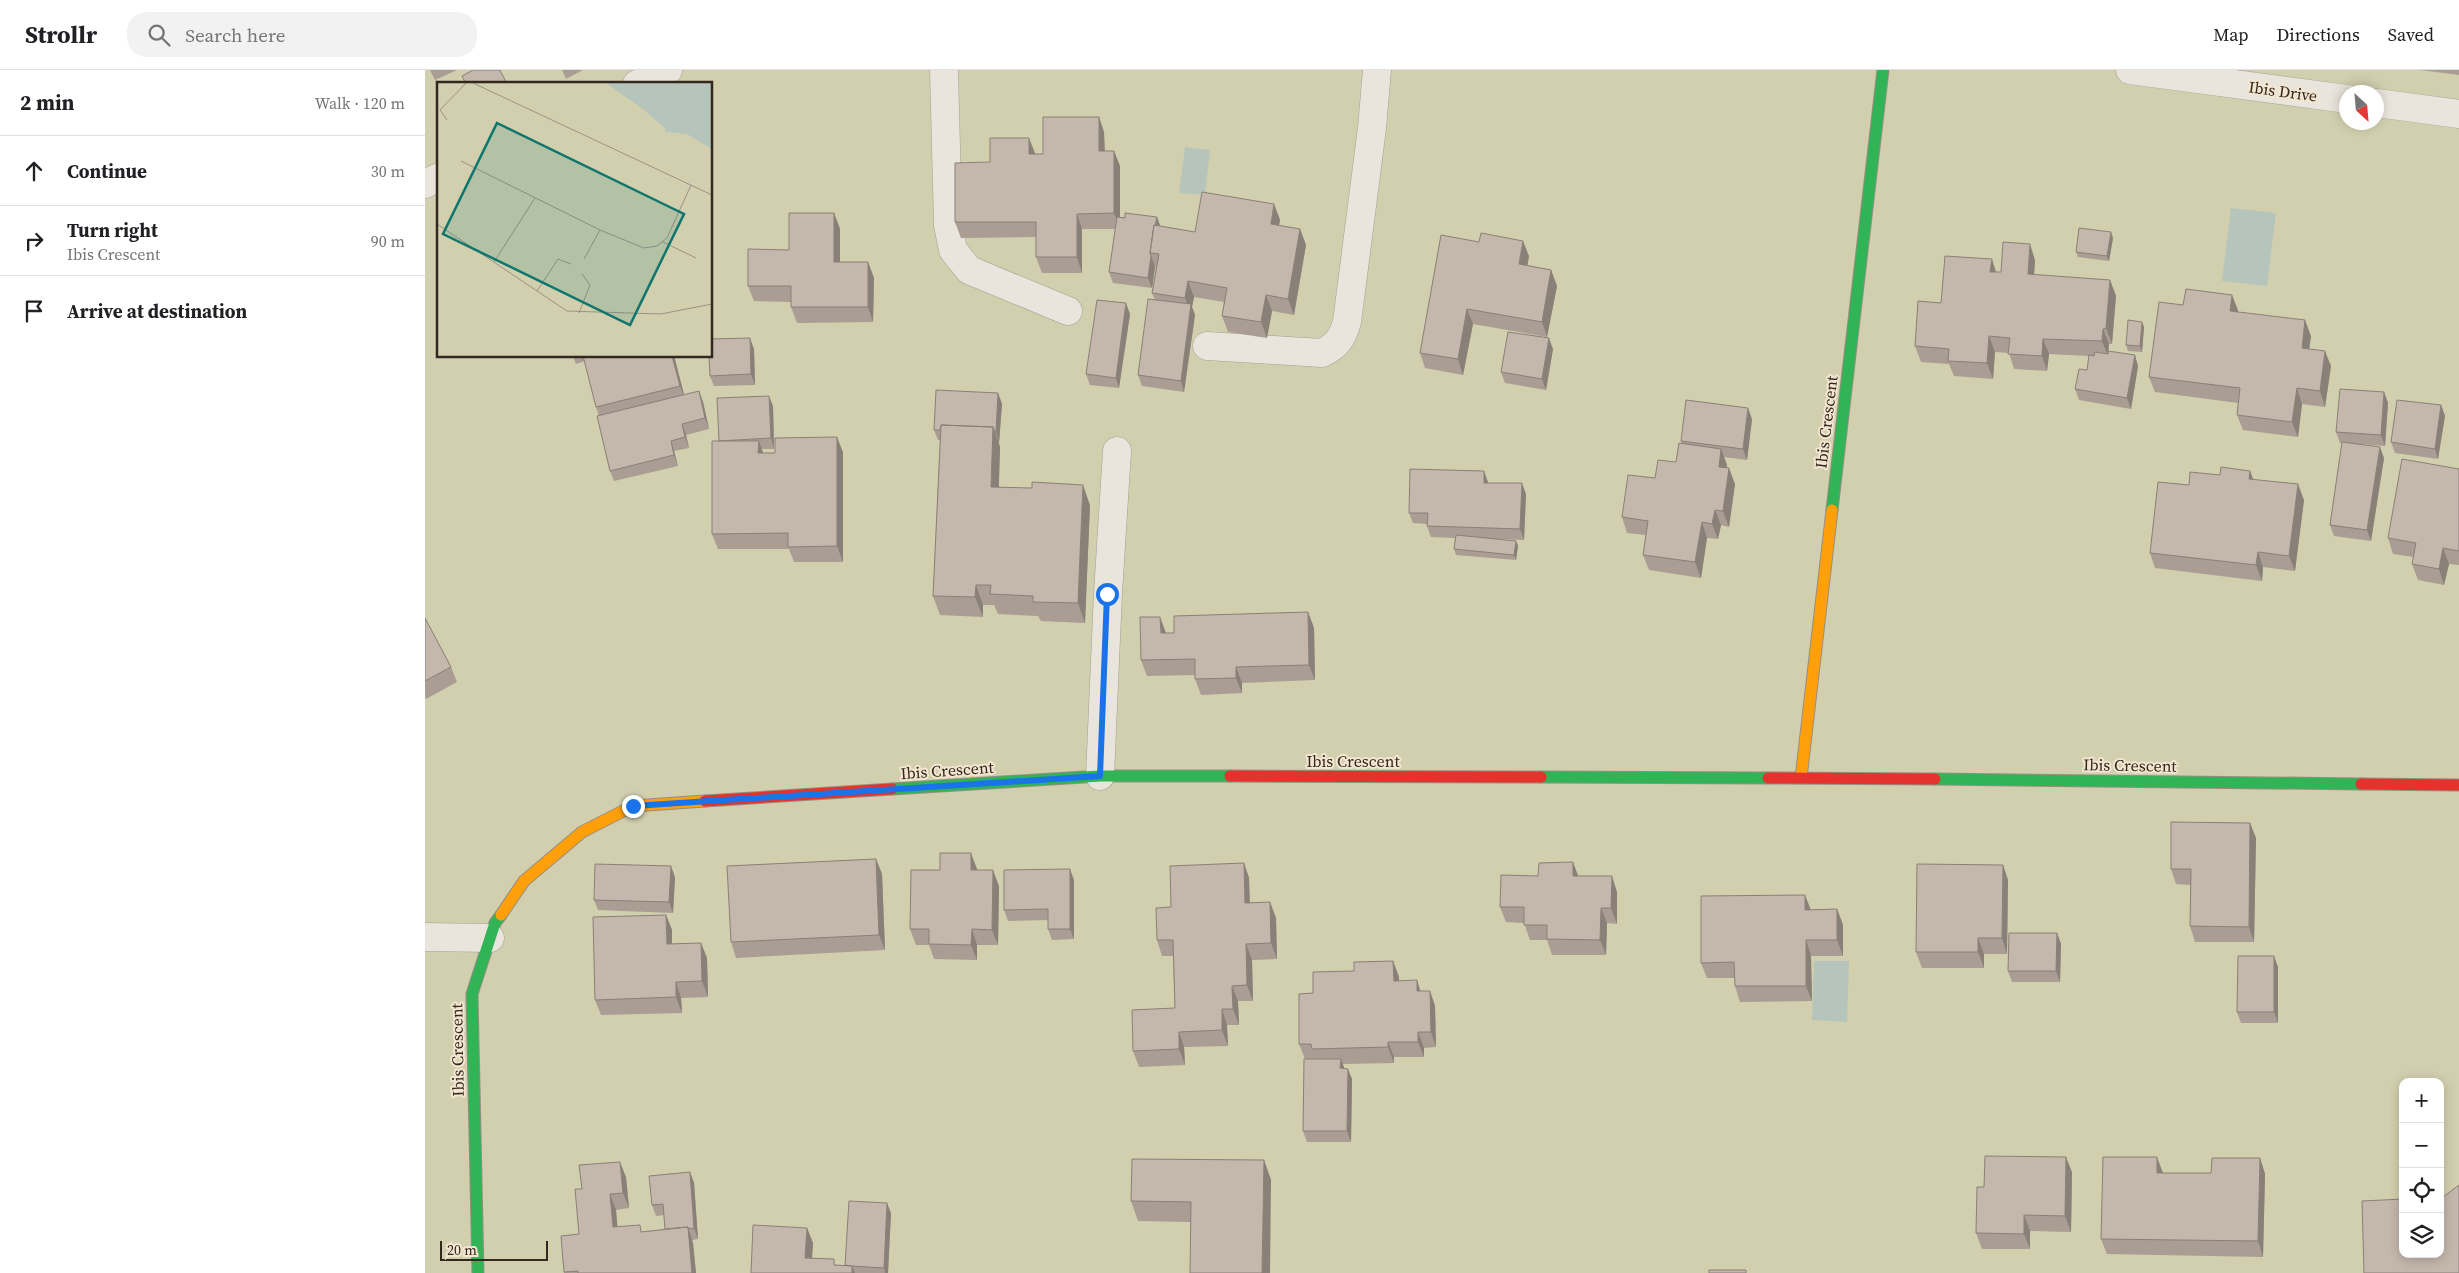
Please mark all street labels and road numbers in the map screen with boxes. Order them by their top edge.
street label: Ibis Drive [2247,75,2319,107]
street label: Ibis Crescent [1809,374,1843,470]
street label: Ibis Crescent [1306,750,1400,772]
street label: Ibis Crescent [2083,753,2178,777]
street label: Ibis Crescent [900,756,995,784]
street label: Ibis Crescent [445,1002,469,1097]

